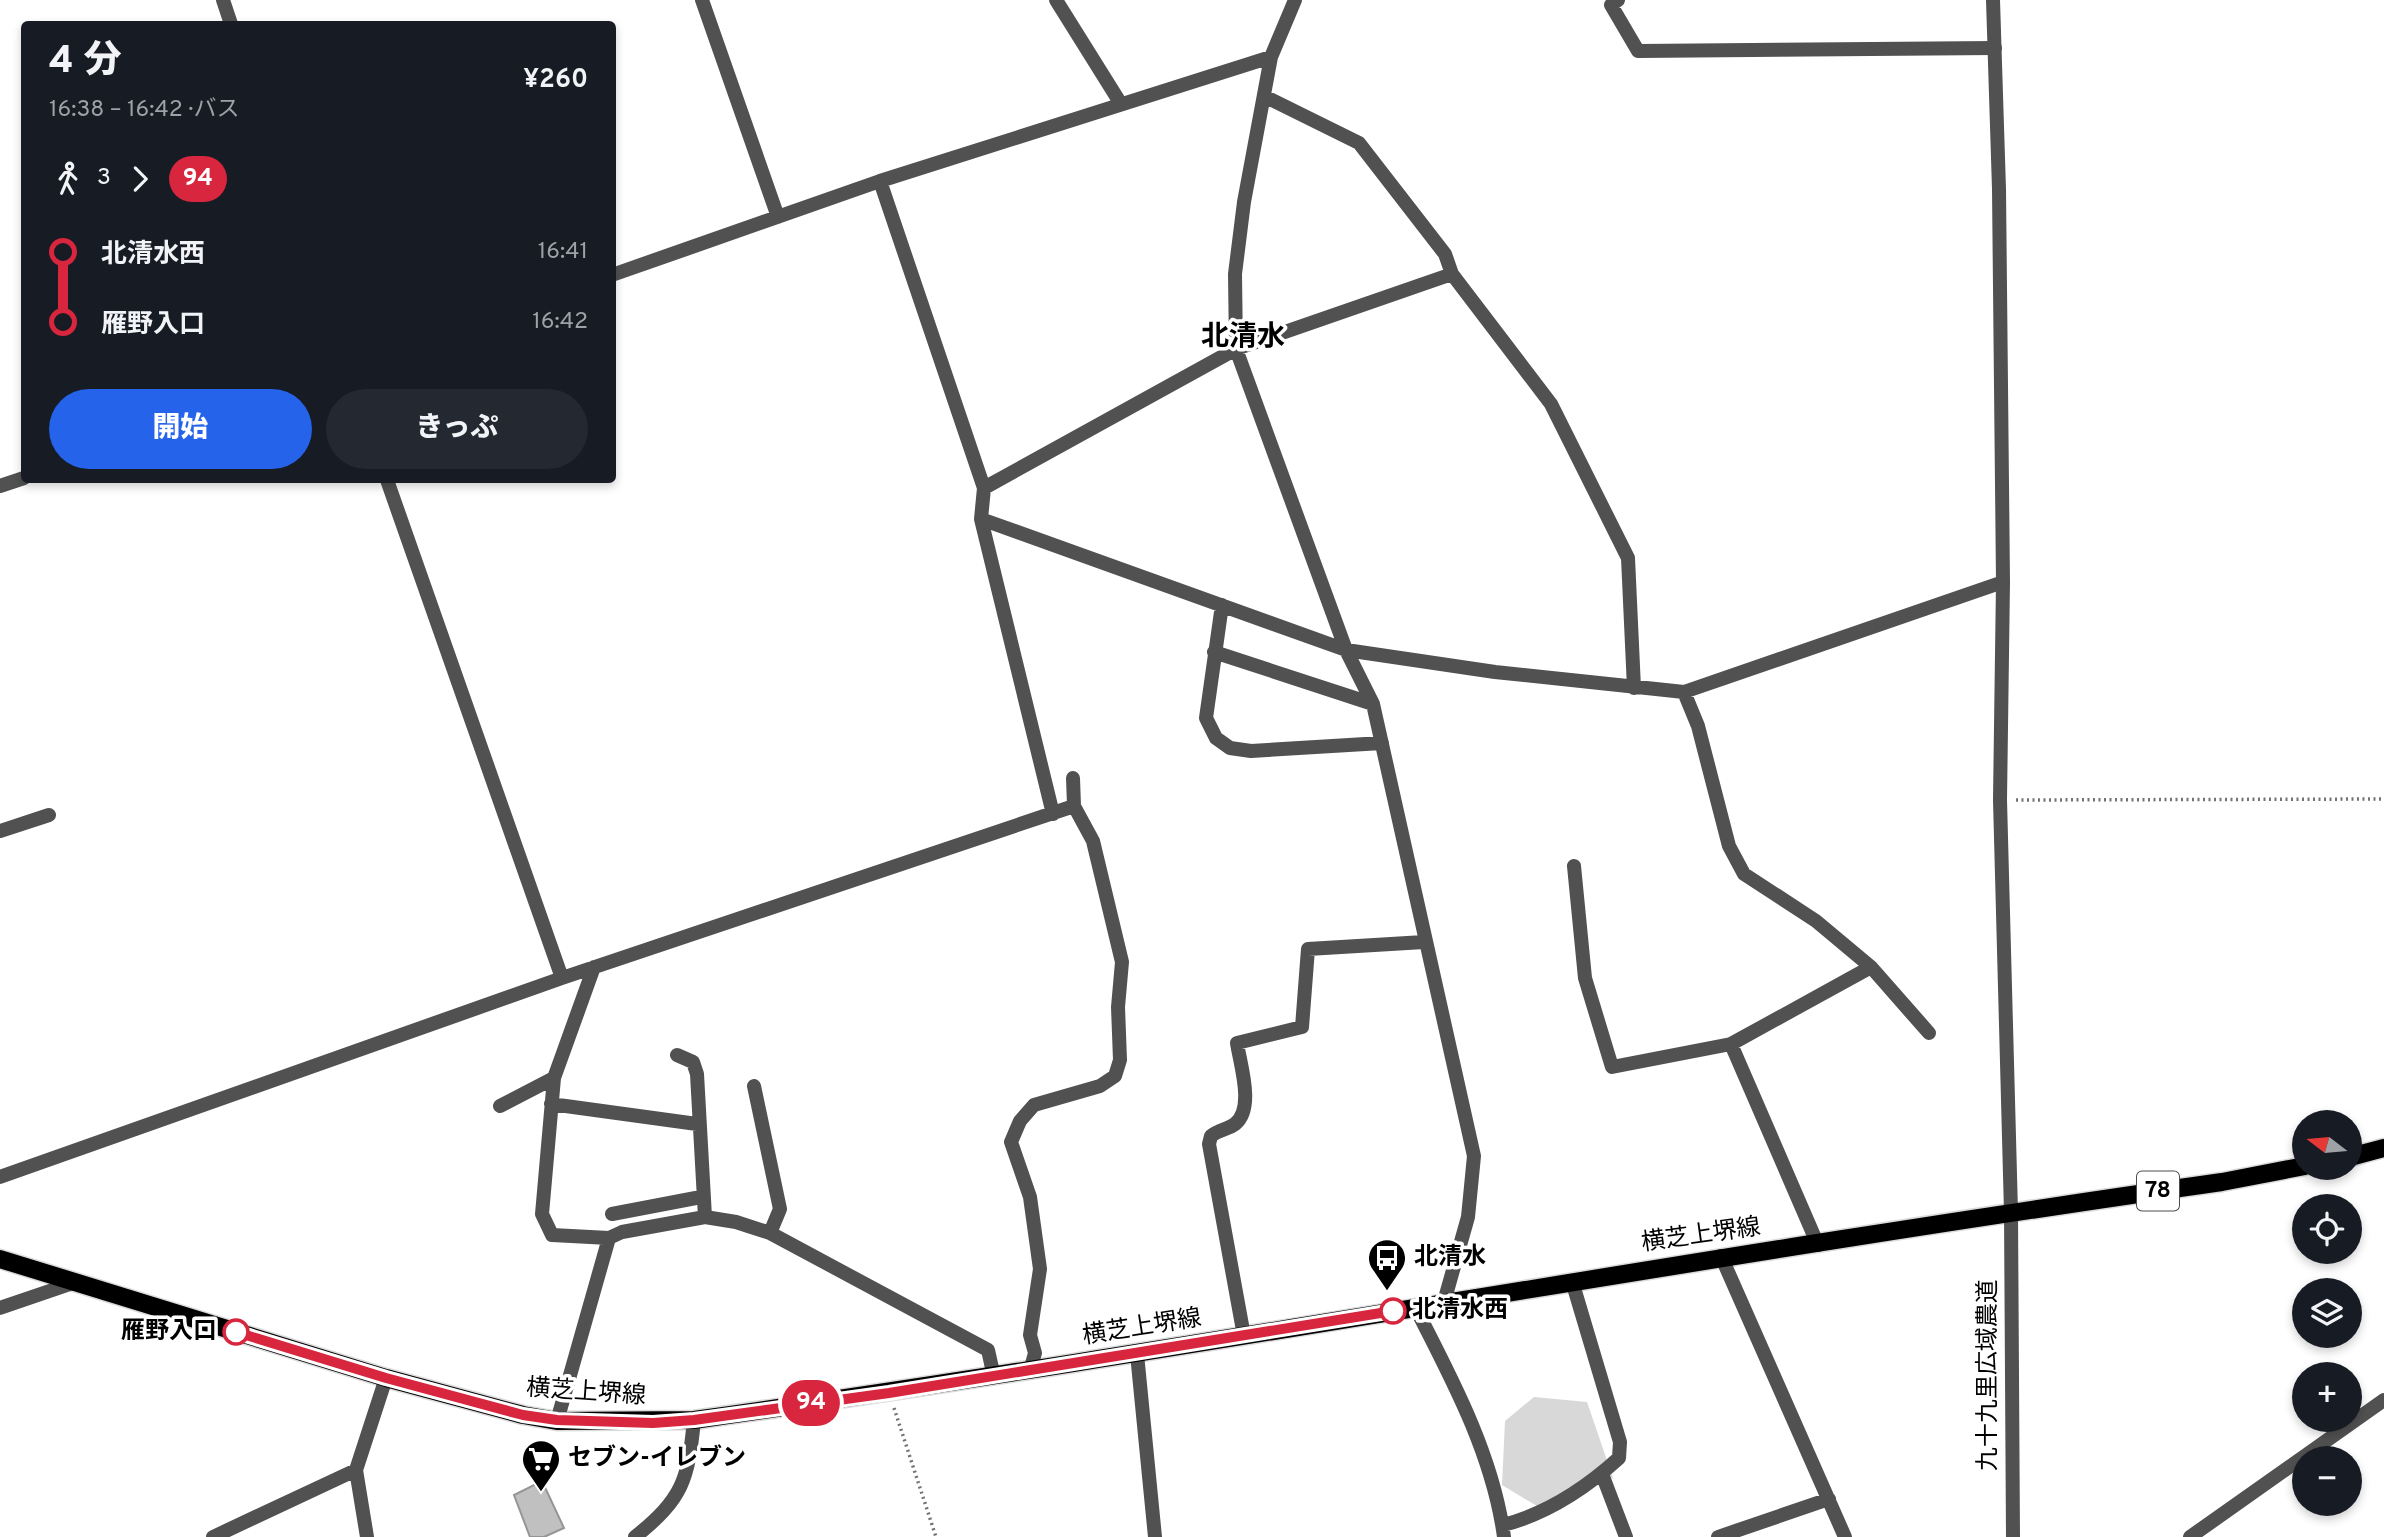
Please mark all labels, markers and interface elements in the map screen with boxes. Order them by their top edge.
text: 4 分 [49,38,121,87]
text: ¥260 [523,64,588,97]
text: 16:38 – 16:42 · バス [49,96,240,125]
icon: walk [49,160,87,198]
icon: forward [121,160,159,198]
text: 3 [97,164,111,193]
text: 94 [183,164,213,194]
text: 16:41 [538,238,588,267]
text: 北清水西 [101,239,205,272]
text: 16:42 [532,308,588,337]
text: 雁野入口 [101,309,205,342]
district label: 北清水 [1201,320,1285,356]
button: 開始 [49,389,312,469]
button: きっぷ [326,389,588,469]
north arrow [2292,1110,2362,1180]
map controls [2292,1110,2362,1516]
road number: 78 [2137,1172,2179,1210]
button: locate [2292,1194,2362,1264]
street label: 横芝上堺線 [1639,1213,1763,1259]
bus stop icon: 北清水 [1366,1237,1408,1292]
place label: 北清水 [1414,1243,1486,1273]
button: layers [2292,1278,2362,1348]
street label: 九十九里広域農道 [1974,1279,2004,1471]
place label: 北清水西 [1412,1296,1508,1326]
marker: 北清水西 [1380,1298,1406,1324]
street label: 横芝上堺線 [1080,1304,1204,1352]
place label: 雁野入口 [121,1317,217,1347]
marker: 雁野入口 [223,1319,249,1345]
button: + [2292,1362,2362,1432]
street label: 横芝上堺線 [525,1374,647,1412]
line badge: 94 [780,1380,842,1426]
text: 94 [796,1388,826,1418]
supermarket icon: セブン-イレブン [520,1438,562,1493]
place label: セブン-イレブン [568,1444,746,1474]
button: − [2292,1446,2362,1516]

